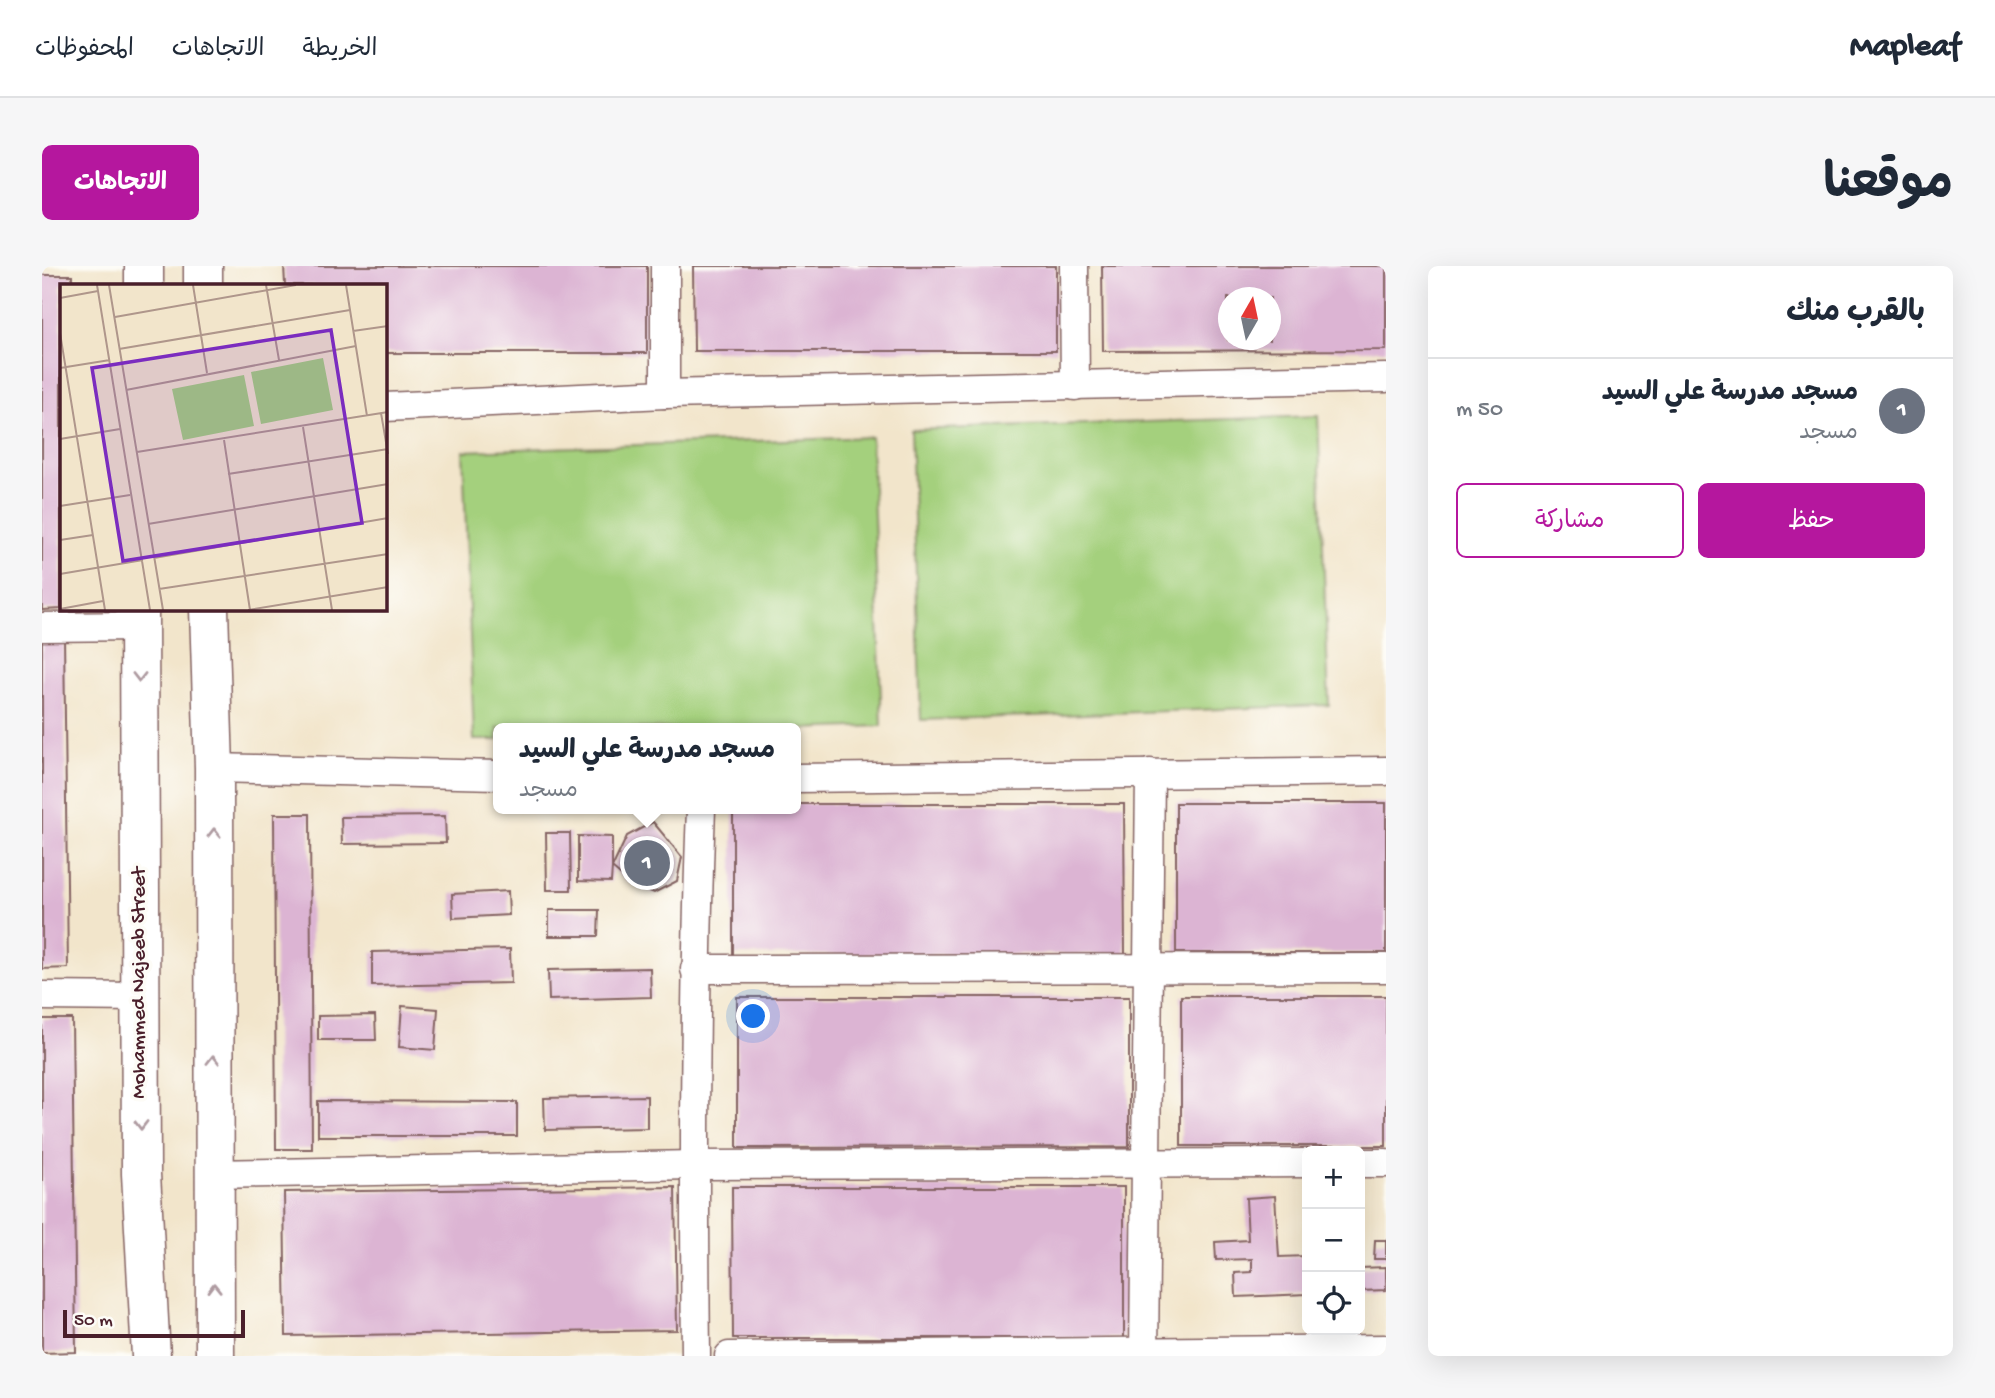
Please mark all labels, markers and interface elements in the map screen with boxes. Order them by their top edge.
text: Mapleaf [1850,29,1960,67]
text: المحفوظات [35,36,134,65]
text: الاتجاهات [172,36,265,65]
text: الخريطة [303,36,377,65]
button: الاتجاهات [42,145,199,220]
text: موقعنا [1823,158,1953,216]
inset map [60,284,387,611]
north arrow [1218,287,1281,350]
text: بالقرب منك [1786,297,1925,332]
text: مسجد مدرسة علي السيد [1602,379,1858,410]
text: 50 m [1456,397,1503,424]
text: 1 [1897,397,1907,424]
text: مسجد [1799,420,1858,447]
button: مشاركة [1456,483,1684,558]
button: حفظ [1698,483,1925,558]
one-way arrow [131,672,147,683]
popup [493,723,801,814]
text: مسجد مدرسة علي السيد [519,737,775,768]
text: مسجد [519,778,578,805]
one-way arrow [206,827,222,838]
pin: 1 [624,837,670,889]
street label: Mohammed Najeeb Street [128,865,153,1099]
your location [736,999,770,1033]
one-way arrow [205,1055,221,1065]
one-way arrow [133,1120,149,1131]
map controls [1302,1146,1365,1335]
button: + [1302,1146,1365,1209]
button: − [1302,1209,1365,1272]
button: locate [1302,1272,1365,1335]
one-way arrow [207,1282,222,1293]
scale bar [63,1307,245,1339]
text: 50 m [74,1310,113,1333]

